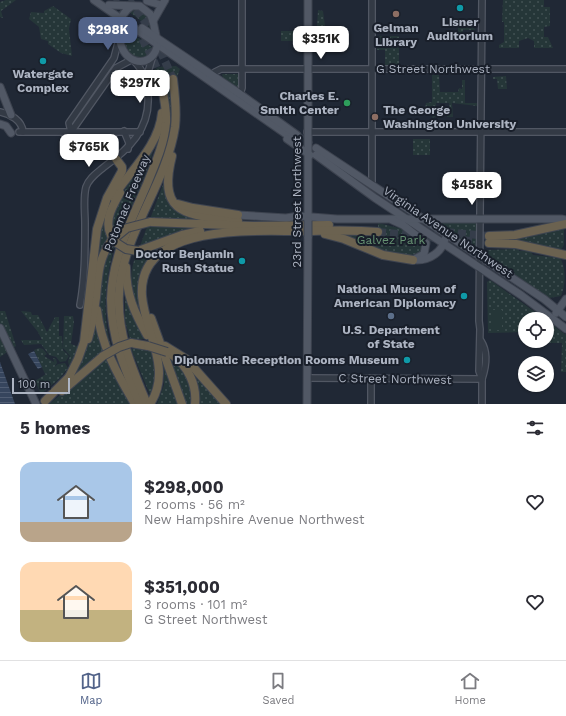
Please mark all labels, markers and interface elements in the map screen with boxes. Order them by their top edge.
marker: Lisner Auditorium [455,3,465,13]
marker: Gelman Library [391,9,401,19]
place label: Lisner Auditorium [427,15,493,43]
pin: $298K [80,17,136,51]
place label: Gelman Library [373,21,419,49]
text: $298K [87,22,129,37]
pin: $351K [293,26,349,60]
text: $351K [302,31,340,46]
marker: Watergate Complex [38,56,48,66]
street label: G Street Northwest [376,62,490,76]
place label: Watergate Complex [12,67,74,95]
pin: $297K [112,70,168,104]
text: $297K [120,75,160,90]
place label: Charles E. Smith Center [260,89,340,117]
marker: Charles E. Smith Center [342,98,352,108]
place label: The George Washington University [383,103,516,131]
marker: The George Washington University [370,112,380,122]
pin: $765K [61,134,117,168]
street label: 23rd Street Northwest [290,136,304,268]
text: $765K [69,139,109,154]
street label: Potomac Freeway [101,152,153,254]
pin: $458K [444,172,500,206]
text: $458K [451,177,493,192]
street label: Virginia Avenue Northwest [381,183,515,281]
park label: Galvez Park [357,233,425,247]
place label: Doctor Benjamin Rush Statue [135,247,234,275]
marker: Doctor Benjamin Rush Statue [237,256,247,266]
place label: National Museum of American Diplomacy [334,282,456,310]
marker: National Museum of American Diplomacy [459,291,469,301]
marker: U.S. Department of State [386,311,396,321]
map controls [518,312,554,392]
button: locate [518,312,554,348]
place label: U.S. Department of State [342,323,441,351]
place label: Diplomatic Reception Rooms Museum [174,353,399,367]
marker: Diplomatic Reception Rooms Museum [402,355,412,365]
button: layers [518,356,554,392]
street label: C Street Northwest [338,371,452,387]
scale bar [12,376,70,395]
text: 100 m [18,378,50,391]
icon: filters [524,417,546,439]
text: 5 homes [20,418,90,438]
text: $298,000 [144,477,224,497]
icon: home [52,478,100,526]
icon: heart [524,491,546,513]
text: 2 rooms · 56 m² [144,497,245,512]
text: New Hampshire Avenue Northwest [144,512,364,527]
text: $351,000 [144,577,220,597]
icon: home [52,578,100,626]
icon: heart [524,591,546,613]
text: 3 rooms · 101 m² [144,597,247,612]
text: G Street Northwest [144,612,267,627]
tab: Map [80,670,102,707]
tab: Saved [263,670,294,707]
tab: Home [455,670,486,707]

